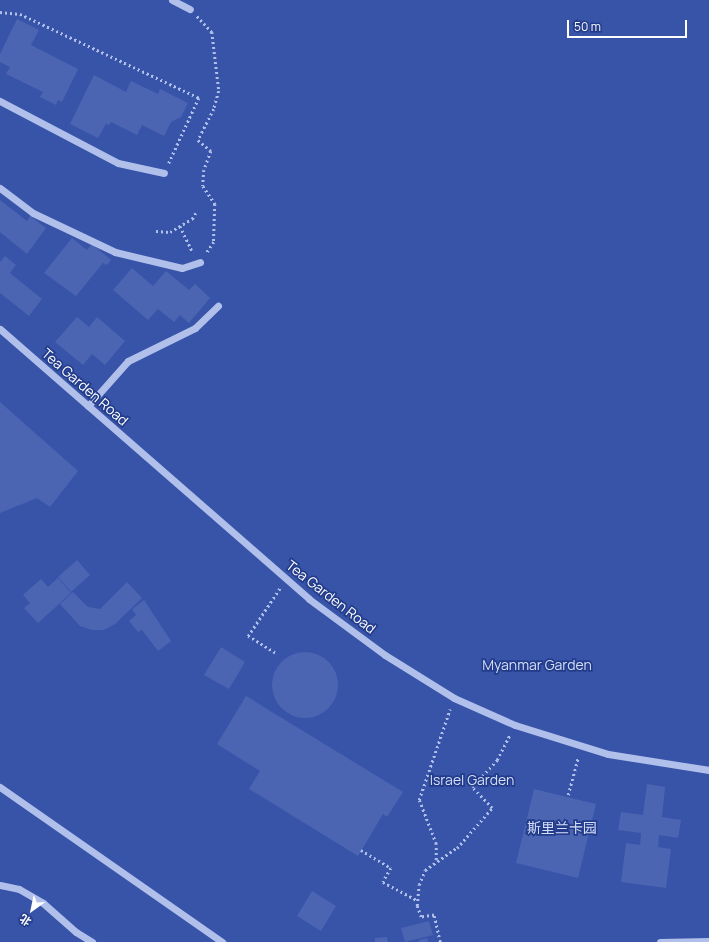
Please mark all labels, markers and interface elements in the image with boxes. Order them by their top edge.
scale bar [569,12,689,38]
text: 50 m [574,18,601,35]
street label: Tea Garden Road [38,345,132,429]
street label: Tea Garden Road [283,557,379,637]
park label: Myanmar Garden [482,657,592,673]
park label: Israel Garden [430,772,514,788]
park label: 斯里兰卡园 [527,820,597,836]
north arrow [12,890,52,930]
text: 北 [16,911,34,930]

